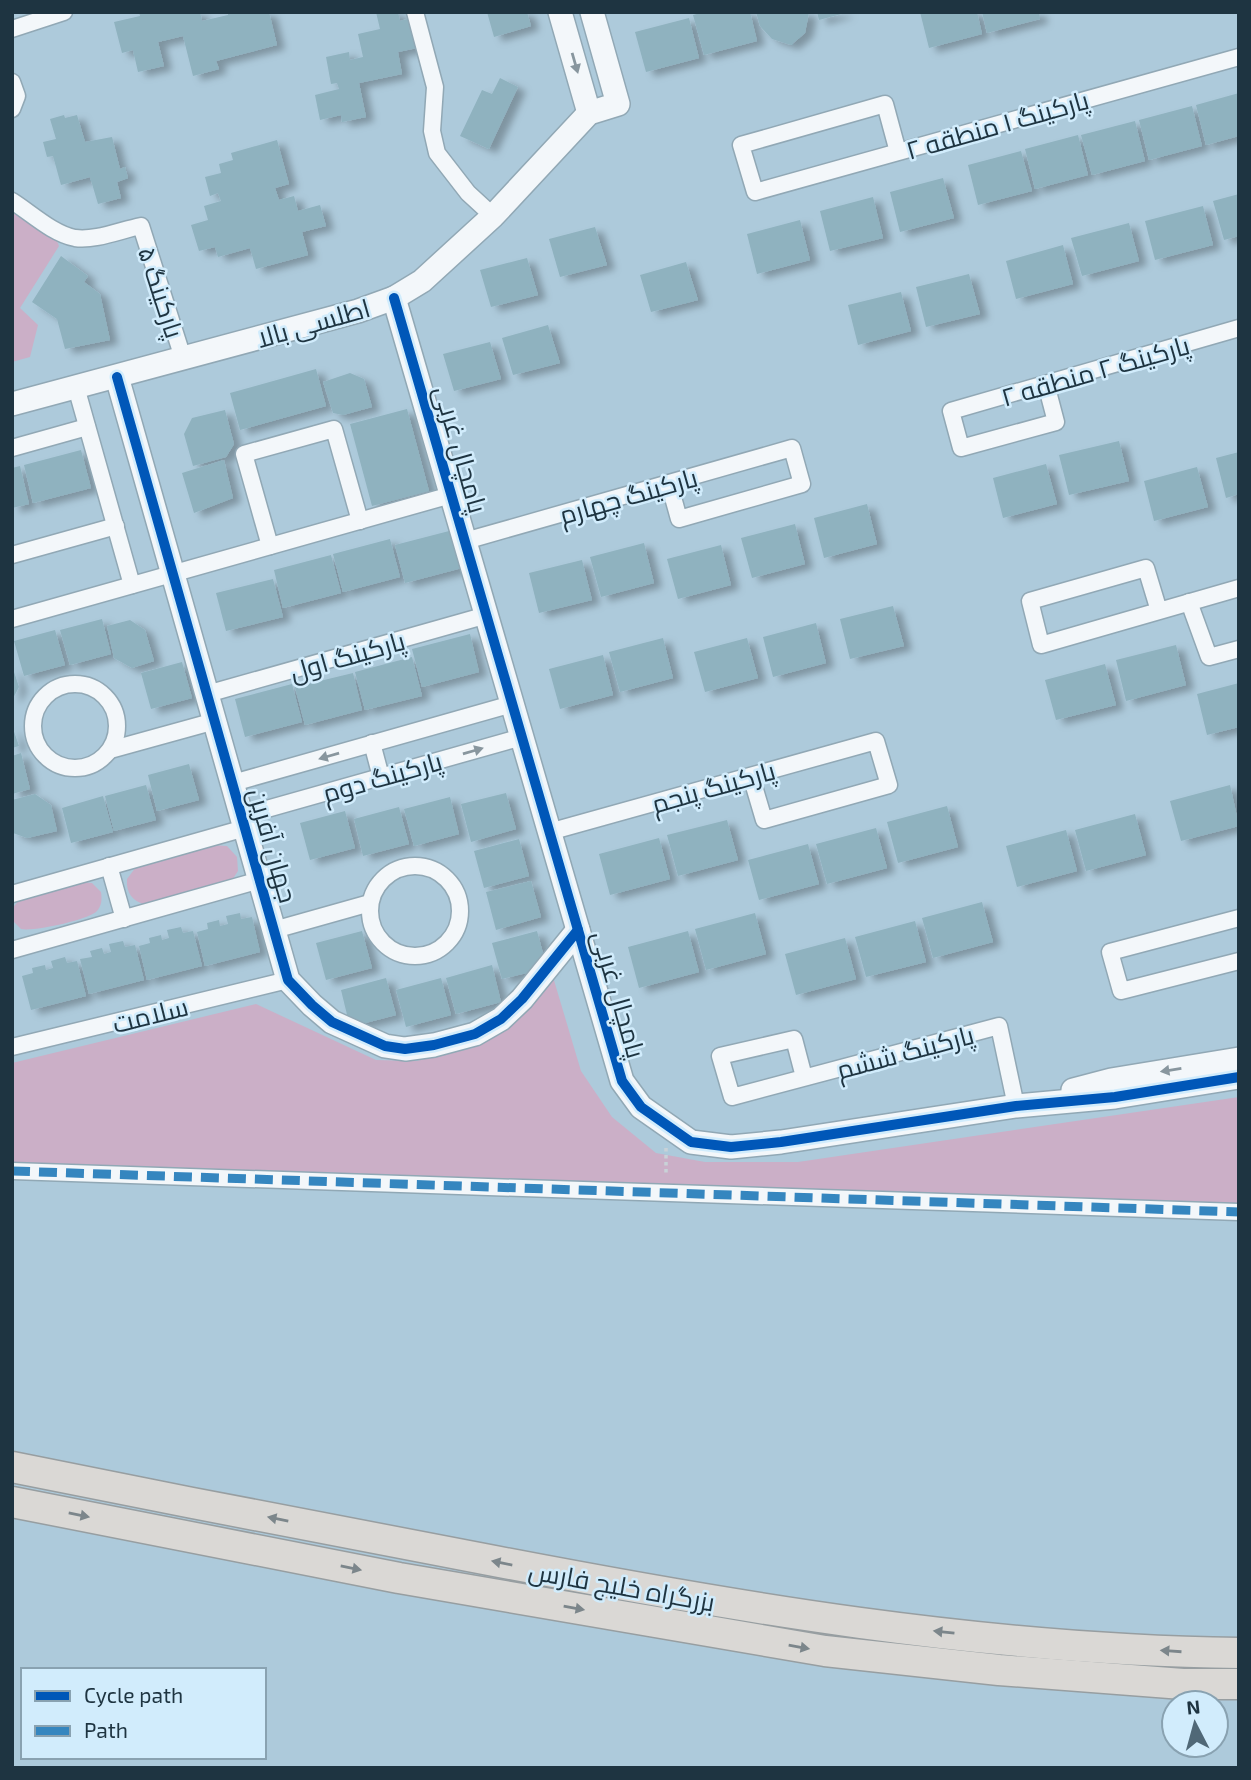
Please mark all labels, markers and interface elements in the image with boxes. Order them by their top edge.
one-way arrow [570,53,580,74]
street label: پارکینگ ۱ منطقه ۲ [902,83,1093,168]
street label: پارکینگ ۵ [130,242,191,343]
street label: اطلسی بالا [253,291,374,355]
street label: پارکینگ ۲ منطقه ۲ [997,328,1194,415]
street label: پامچال غربی [426,382,495,517]
street label: پارکینگ چهارم [555,460,702,533]
street label: پارکینگ اول [286,624,409,689]
street label: پارکینگ دوم [319,744,447,812]
one-way arrow [462,745,483,755]
one-way arrow [318,751,339,761]
street label: پارکینگ پنجم [647,754,780,822]
street label: جهان آفرین [241,784,305,907]
street label: پامچال غربی [584,927,653,1062]
street label: سلامت [109,990,191,1038]
street label: پارکینگ ششم [833,1018,978,1088]
one-way arrow [1160,1065,1182,1076]
one-way arrow [68,1509,90,1520]
one-way arrow [267,1514,289,1525]
street label: بزرگراه خلیج فارس [526,1553,718,1620]
one-way arrow [491,1557,513,1568]
one-way arrow [340,1563,362,1574]
one-way arrow [563,1603,585,1614]
one-way arrow [933,1627,955,1638]
one-way arrow [788,1642,810,1653]
one-way arrow [1159,1645,1181,1656]
legend [21,1668,266,1759]
text: Cycle path [84,1682,183,1707]
north arrow [1160,1689,1230,1759]
text: N [1185,1694,1201,1719]
text: Path [84,1717,128,1742]

